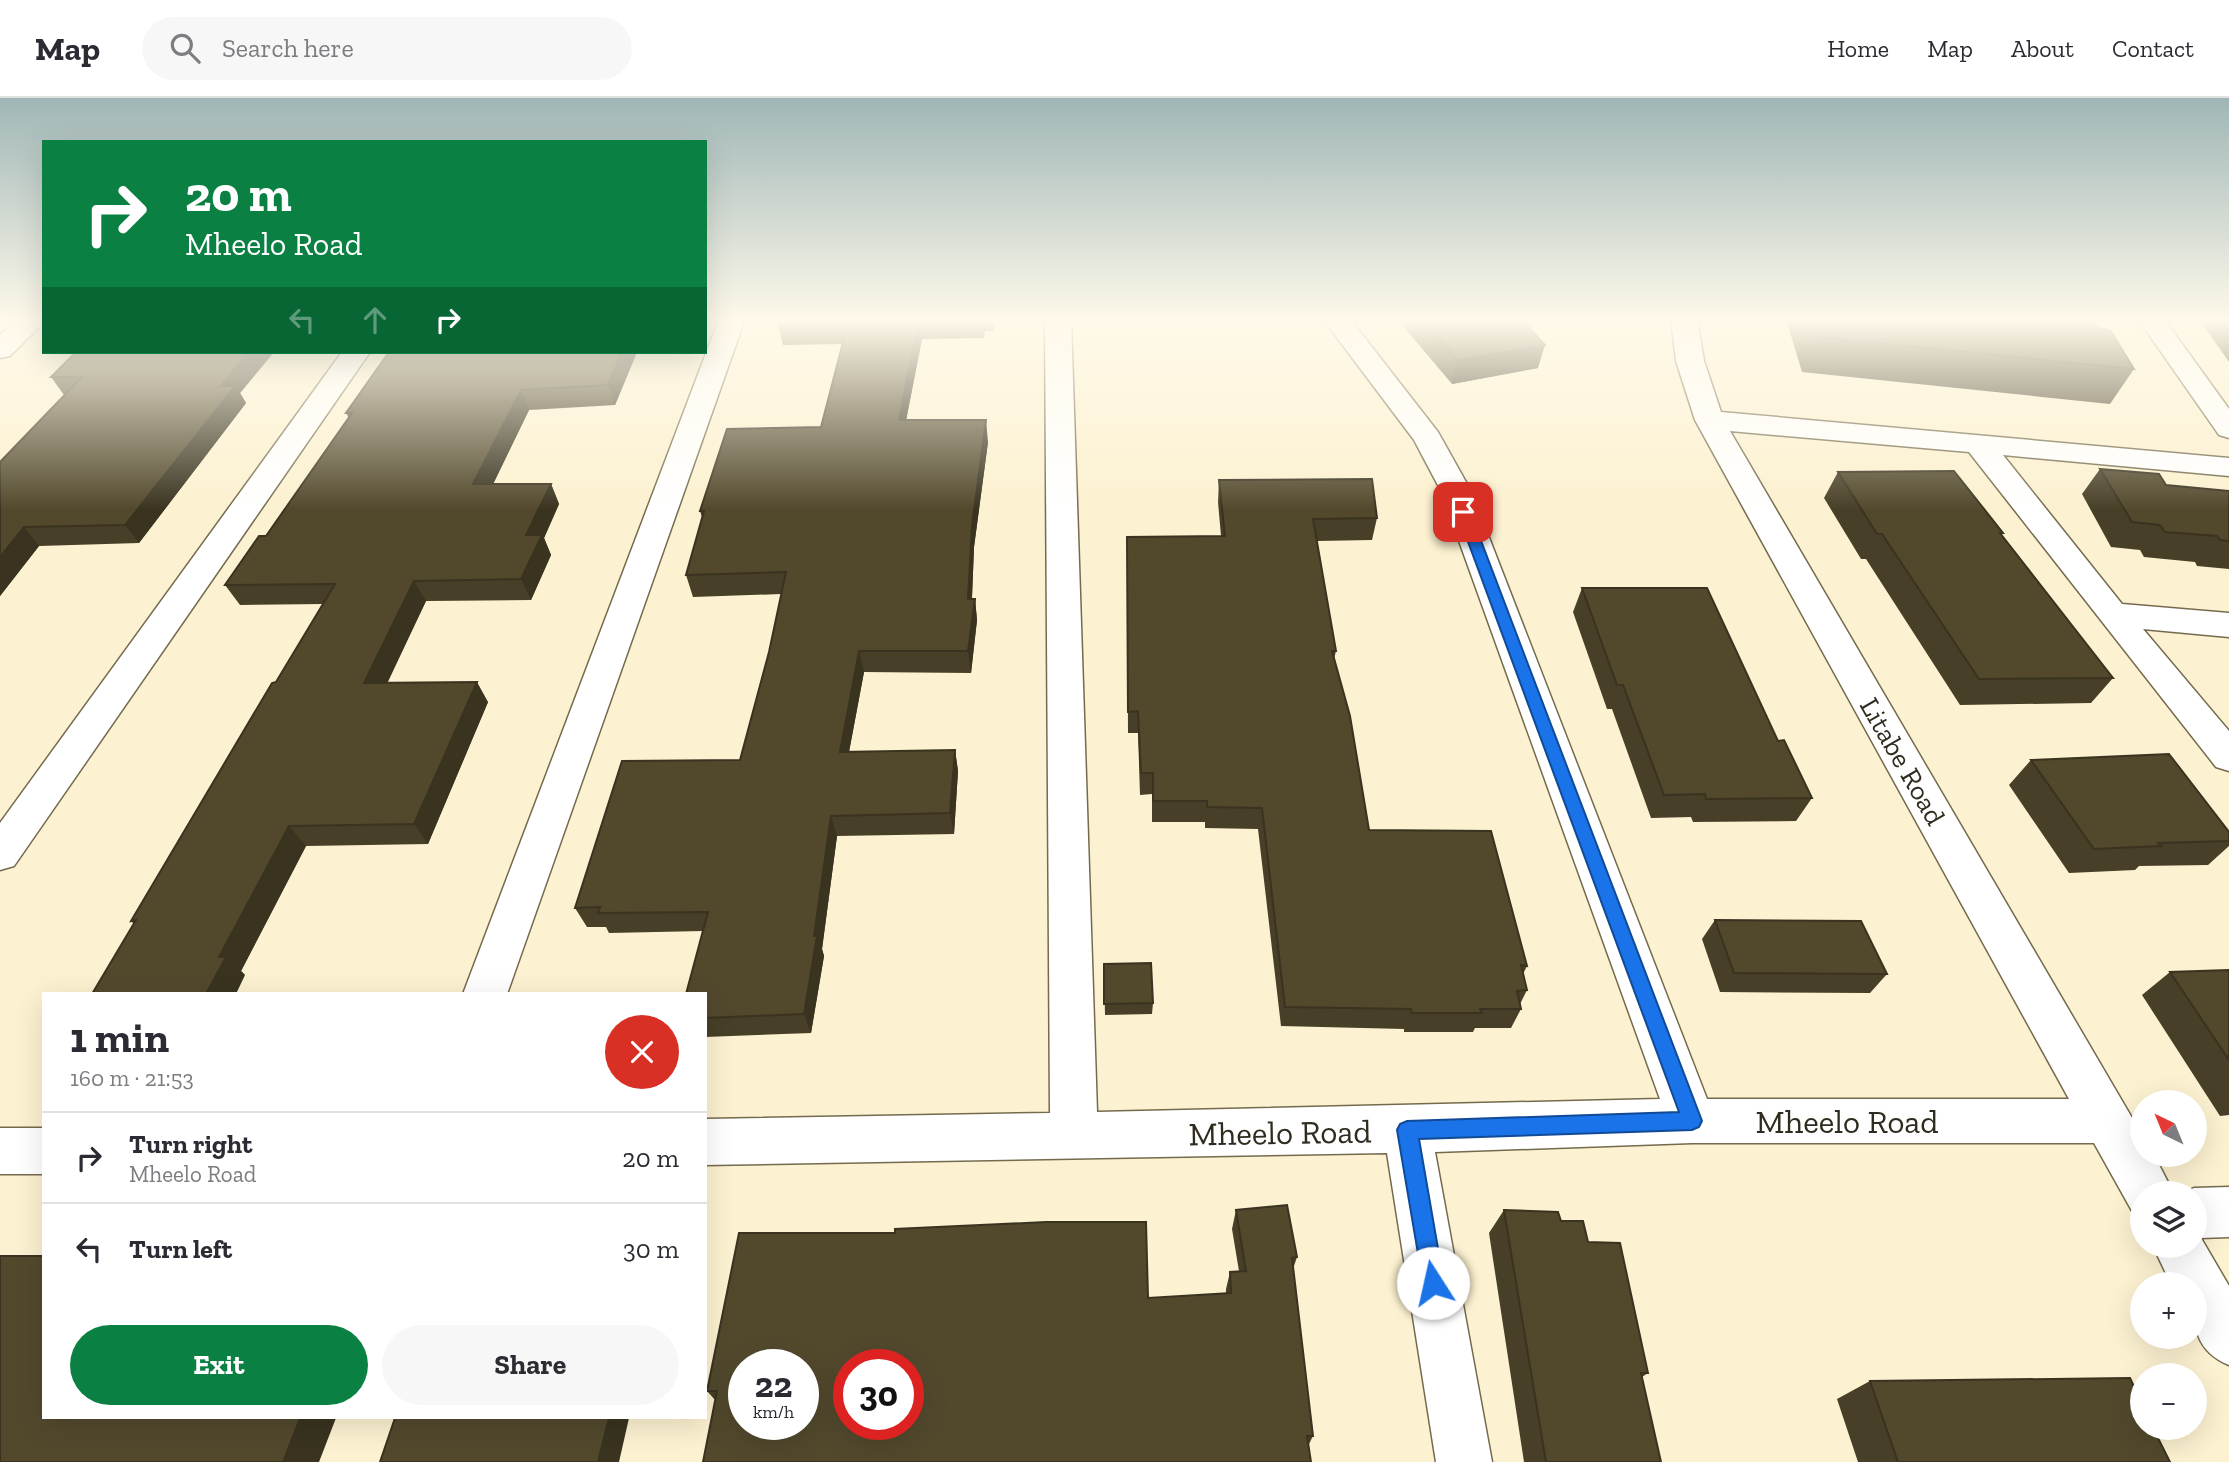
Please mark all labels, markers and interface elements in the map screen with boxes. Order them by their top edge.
search box [142,17,632,80]
text: Map [35,29,100,68]
icon: search [166,29,204,67]
text: Search here [222,32,354,64]
text: Home [1827,34,1889,63]
text: Map [1927,34,1973,63]
text: About [2011,34,2074,63]
text: Contact [2112,34,2194,63]
text: 20 m [185,165,292,224]
icon: right [70,168,161,259]
text: Mheelo Road [185,225,362,263]
icon: left [283,301,321,339]
icon: ahead [356,301,394,339]
icon: right [429,301,467,339]
pin [1433,482,1493,542]
icon: arrive [1444,493,1482,531]
street label: Litabe Road [1853,692,1952,831]
text: 1 min [70,1012,169,1063]
button: close [605,1015,679,1089]
text: 160 m · 21:53 [70,1064,194,1092]
north arrow [2130,1090,2207,1167]
map controls [2130,1090,2207,1440]
street label: Mheelo Road [1756,1102,1938,1141]
street label: Mheelo Road [1188,1111,1372,1154]
text: Turn right [129,1128,252,1160]
icon: right [70,1139,108,1177]
text: 20 m [622,1142,679,1174]
text: Mheelo Road [129,1160,256,1188]
button: layers [2130,1181,2207,1258]
icon: left [70,1230,108,1268]
text: Turn left [129,1233,232,1265]
text: 30 m [623,1233,679,1265]
position arrow [1396,1246,1470,1320]
button: + [2130,1272,2207,1349]
button: Exit [70,1325,368,1405]
button: Share [382,1325,679,1405]
speed limit sign: 30 [833,1349,924,1440]
button: − [2130,1363,2207,1440]
text: 22 [755,1364,792,1406]
text: km/h [753,1401,794,1423]

